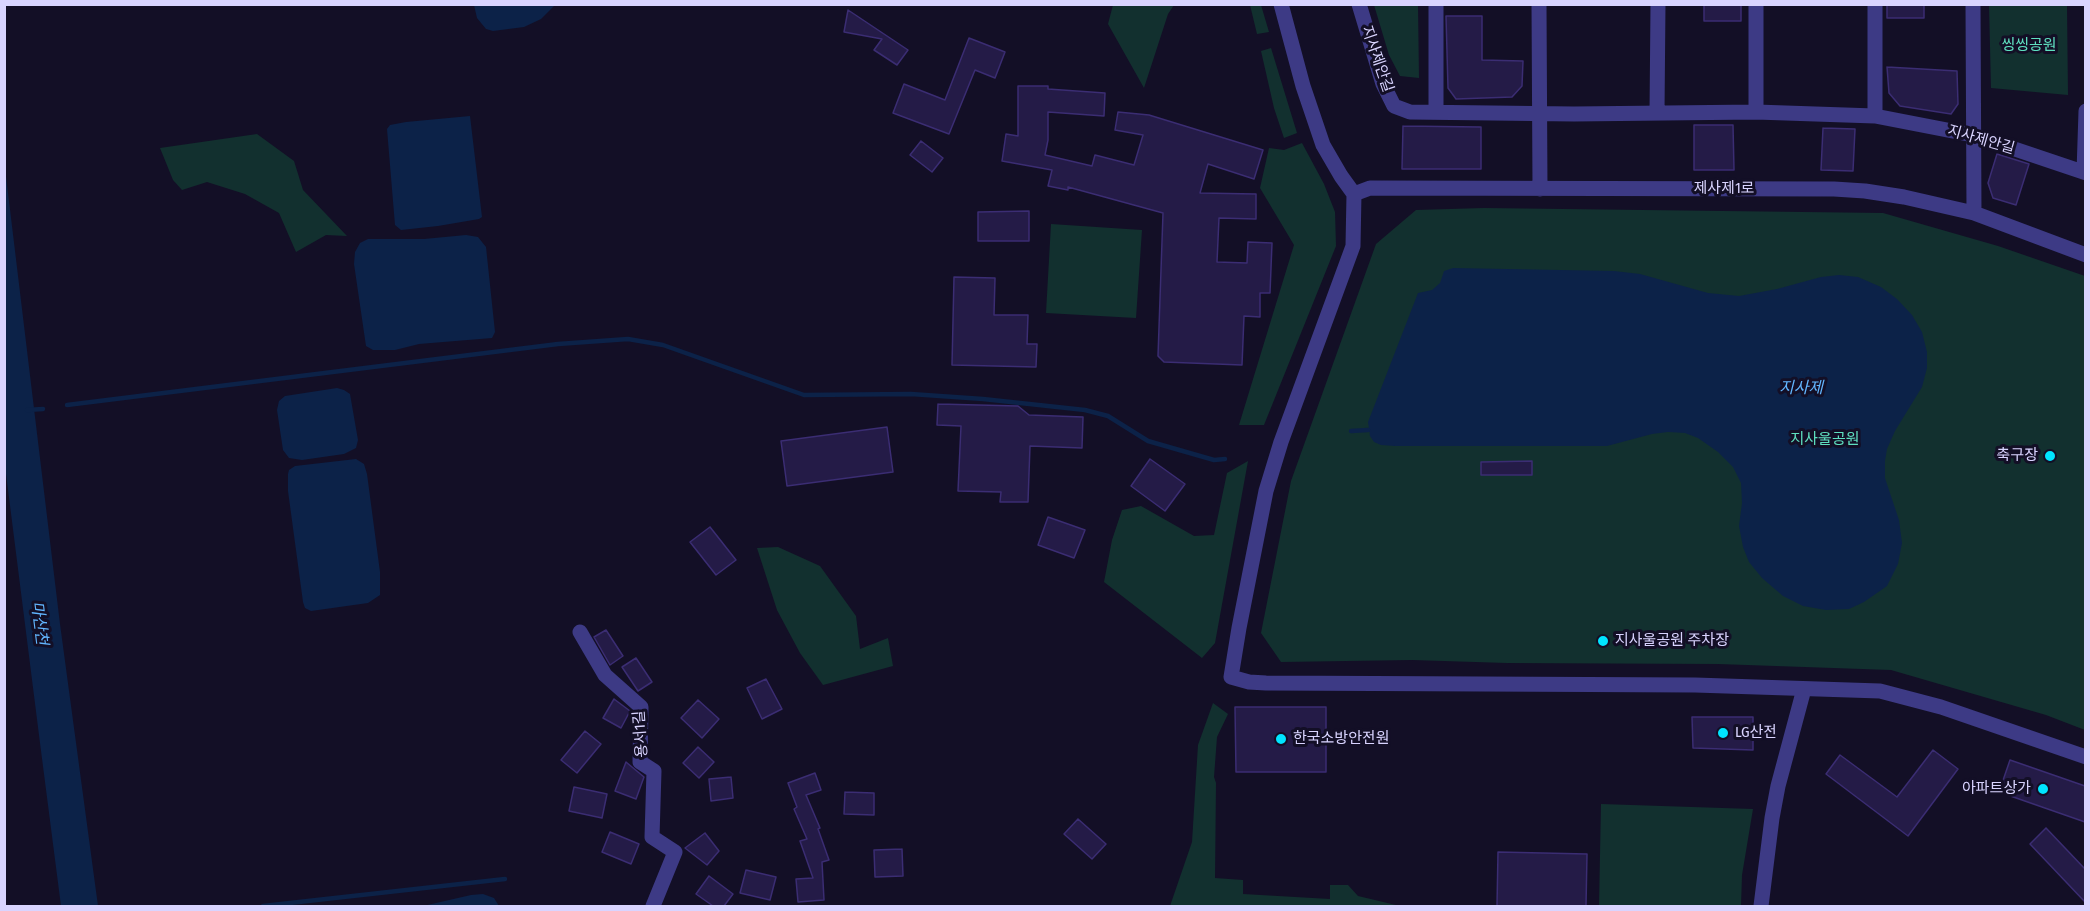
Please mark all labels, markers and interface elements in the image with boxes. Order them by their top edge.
street label: 지사제안길 [1357,23,1397,95]
park label: 씽씽공원 [2001,37,2057,55]
street label: 지사제안길 [1945,122,2017,158]
street label: 제사제1로 [1693,180,1755,198]
water label: 지사제 [1779,379,1823,399]
park label: 지사울공원 [1791,431,1859,449]
place label: 축구장 [1997,447,2038,465]
marker: 축구장 [2043,449,2057,463]
water label: 마산천 [27,600,51,646]
place label: 지사울공원 주차장 [1615,632,1729,650]
marker: 지사울공원 주차장 [1596,634,1610,648]
street label: 용서1길 [630,710,652,758]
place label: LG산전 [1735,724,1777,742]
marker: LG산전 [1716,726,1730,740]
place label: 한국소방안전원 [1293,730,1390,748]
marker: 한국소방안전원 [1274,732,1288,746]
place label: 아파트상가 [1962,780,2031,798]
marker: 아파트상가 [2036,782,2050,796]

